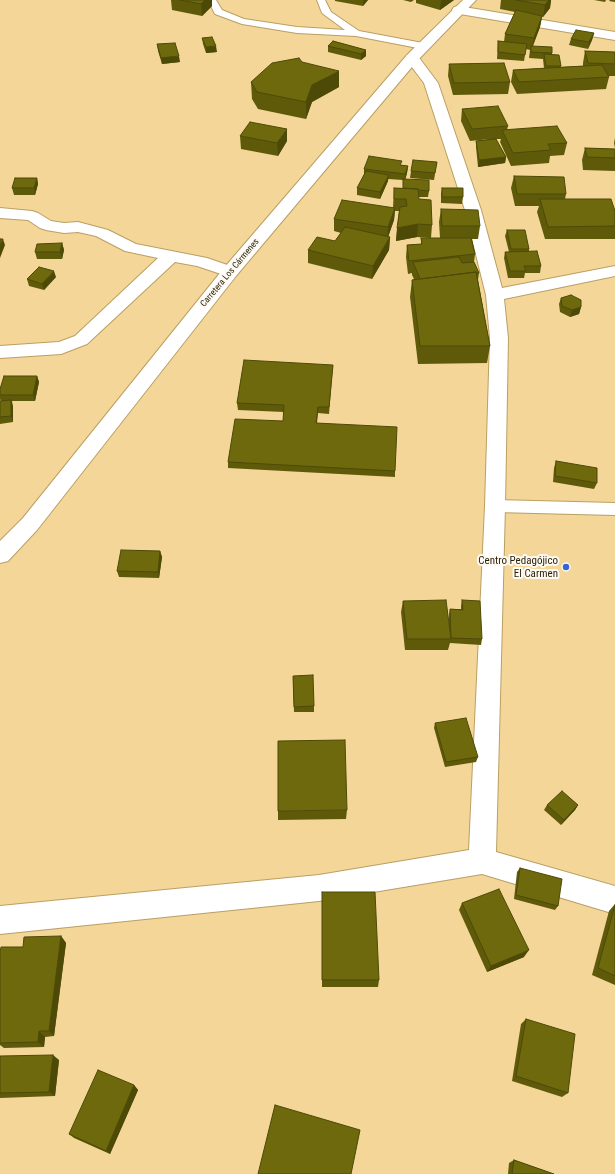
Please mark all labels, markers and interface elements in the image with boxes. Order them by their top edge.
street label: Carretera Los Cármenes [198,237,262,309]
place label: Centro Pedagójico El Carmen [478,554,558,580]
marker: Centro Pedagójico El Carmen [561,562,571,572]

